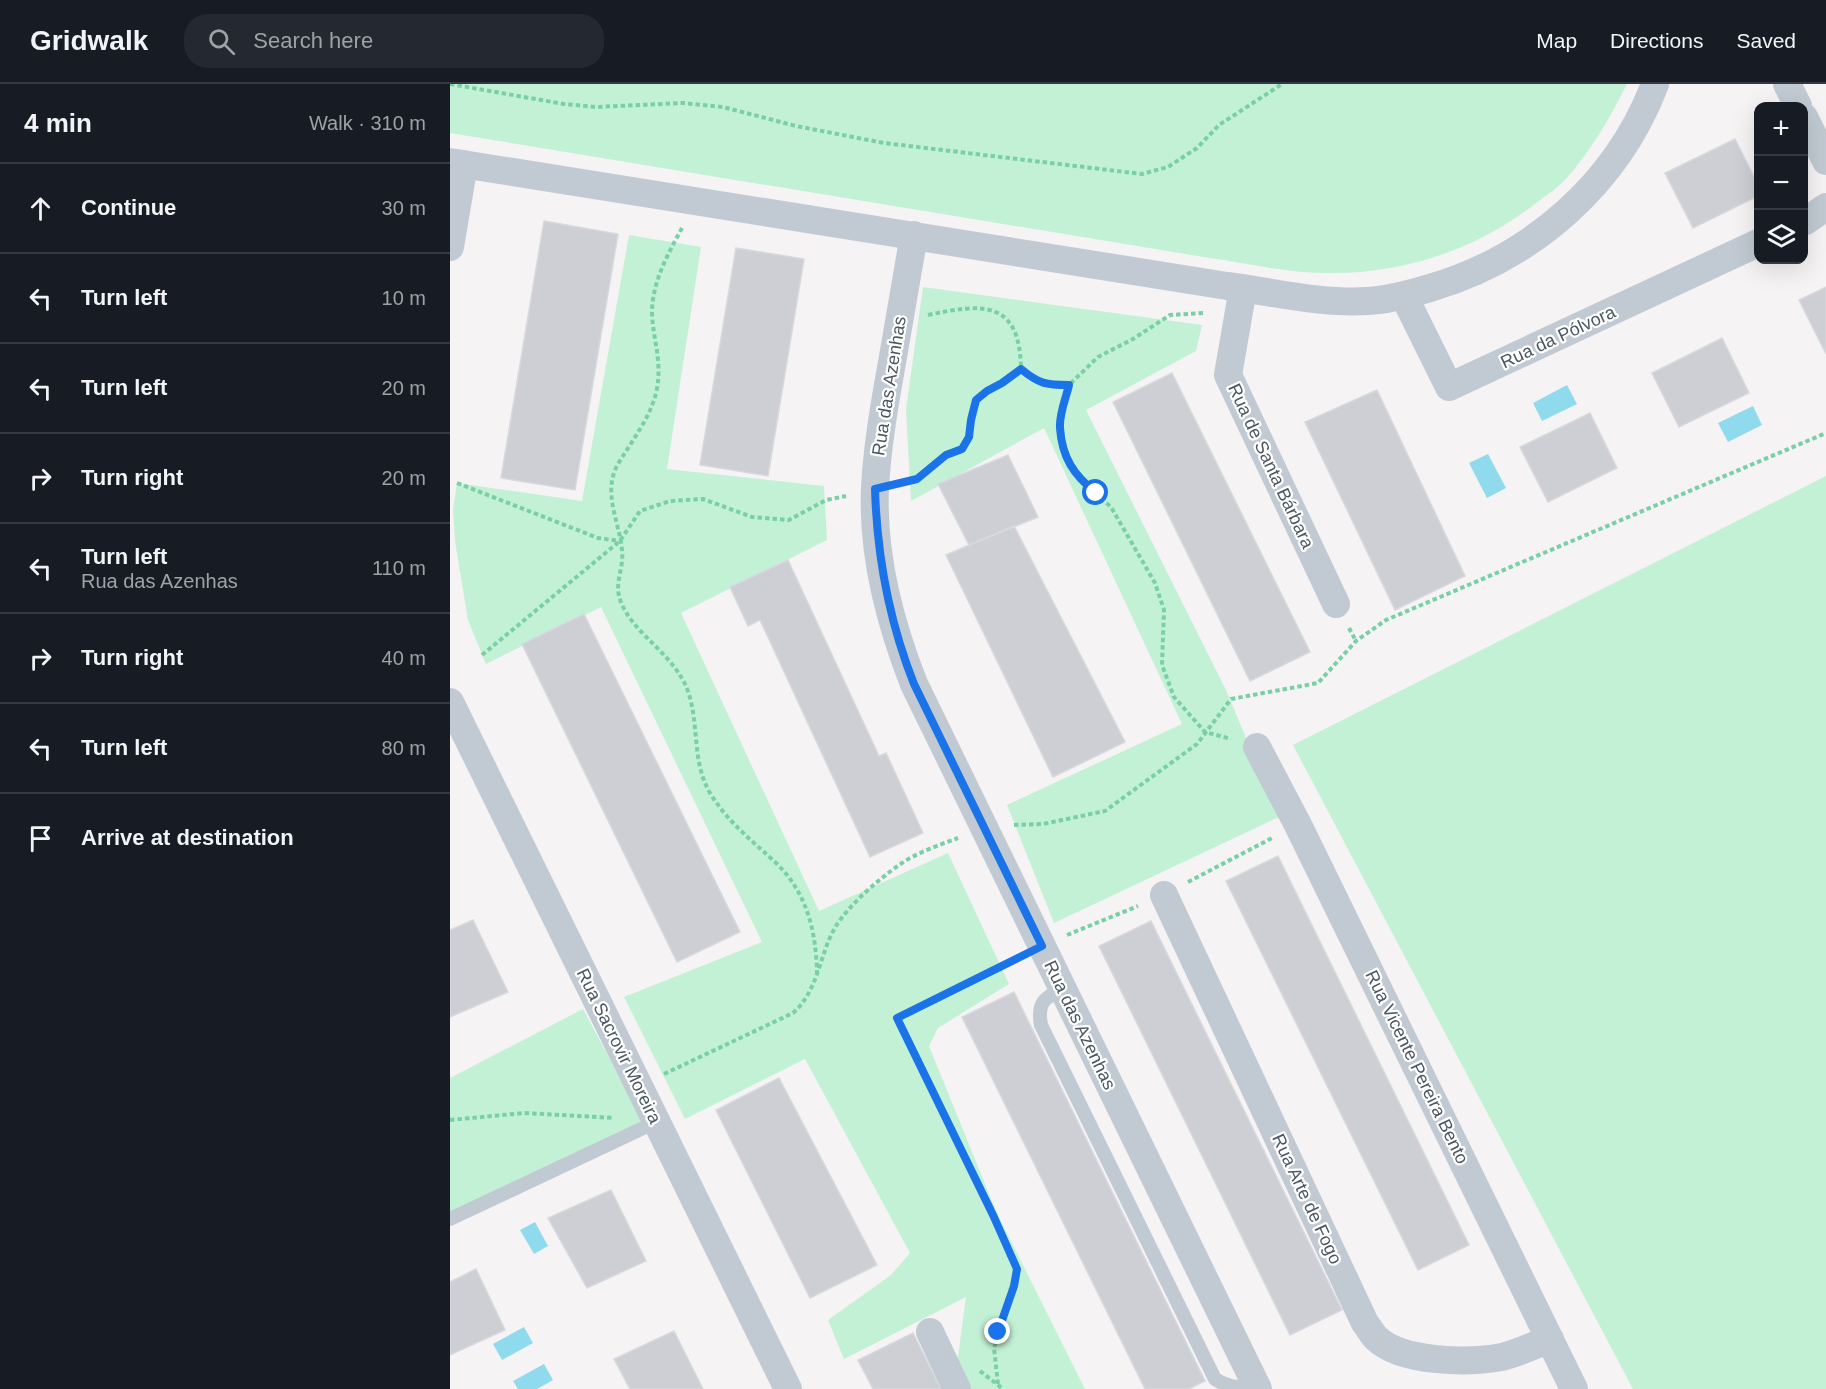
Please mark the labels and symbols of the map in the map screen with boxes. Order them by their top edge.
street label: Rua da Pólvora [1498,301,1619,372]
street label: Rua das Azenhas [868,315,910,457]
street label: Rua de Santa Bárbara [1224,381,1318,552]
route start [1082,479,1108,505]
street label: Rua das Azenhas [1040,957,1120,1093]
street label: Rua Sacrovir Moreira [573,965,666,1128]
street label: Rua Vicente Pereira Bento [1361,967,1473,1167]
street label: Rua Arte de Fogo [1268,1131,1346,1267]
route end [984,1318,1010,1344]

